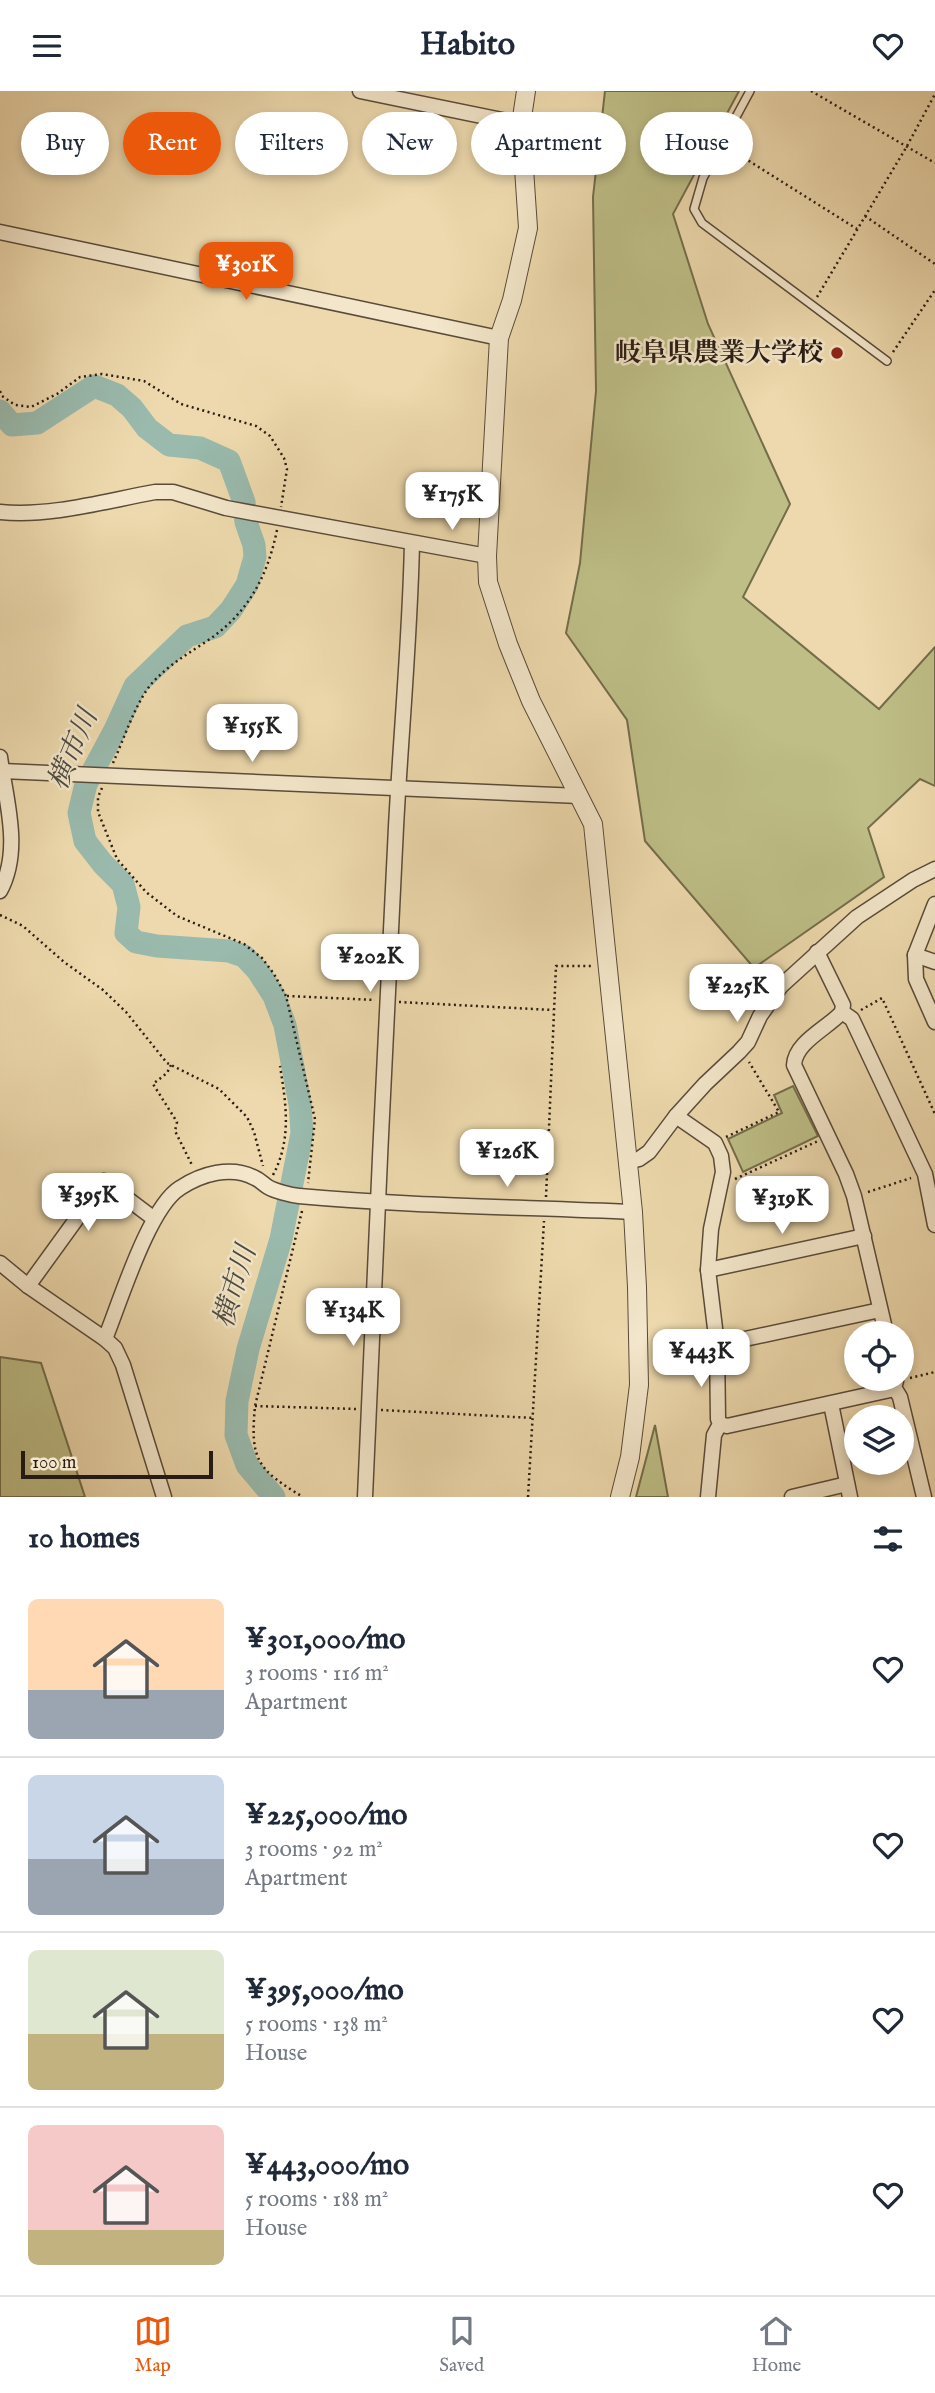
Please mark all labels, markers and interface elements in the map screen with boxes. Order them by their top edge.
text: Habito [420,25,515,66]
icon: menu [28,27,66,65]
icon: heart [869,27,907,65]
chip: Buy [21,112,109,175]
chip: Rent [123,112,221,175]
chip: Filters [235,112,348,175]
chip: New [362,112,457,175]
chip: Apartment [471,112,626,175]
chip: House [640,112,753,175]
pin: ¥301K [197,243,295,302]
text: ¥301K [215,250,277,279]
place label: 岐阜県農業大学校 [615,337,823,370]
marker: 岐阜県農業大学校 [829,345,845,361]
pin: ¥175K [403,473,501,532]
text: ¥175K [421,480,483,509]
water label: 横市川 [41,702,108,796]
pin: ¥155K [203,705,301,764]
text: ¥155K [223,712,281,741]
pin: ¥202K [321,935,419,994]
text: ¥202K [337,942,403,971]
pin: ¥225K [688,965,786,1024]
text: ¥225K [705,972,769,1001]
pin: ¥126K [458,1129,556,1189]
text: ¥126K [476,1137,538,1166]
pin: ¥395K [39,1173,137,1233]
pin: ¥319K [733,1177,831,1236]
text: ¥395K [58,1181,118,1210]
text: ¥319K [752,1184,812,1213]
water label: 横市川 [207,1239,266,1332]
pin: ¥134K [304,1289,402,1348]
text: ¥134K [322,1296,384,1325]
map controls [844,1321,914,1475]
button: locate [844,1321,914,1391]
pin: ¥443K [652,1329,750,1389]
text: ¥443K [669,1337,733,1366]
button: layers [844,1405,914,1475]
scale bar [21,1448,214,1480]
text: 100 m [32,1451,76,1475]
text: 10 homes [28,1520,140,1558]
icon: filters [869,1520,907,1558]
text: ¥301,000/mo [245,1621,405,1659]
icon: home [84,1627,168,1711]
icon: heart [869,1650,907,1688]
text: 3 rooms · 116 m² [245,1659,389,1688]
text: Apartment [245,1688,348,1717]
text: ¥225,000/mo [245,1797,407,1835]
icon: home [84,1803,168,1887]
icon: heart [869,1826,907,1864]
text: 3 rooms · 92 m² [245,1835,383,1864]
text: Apartment [245,1864,348,1893]
text: ¥395,000/mo [245,1972,404,2010]
icon: home [84,1978,168,2062]
icon: heart [869,2001,907,2039]
text: 5 rooms · 138 m² [245,2010,388,2039]
text: House [245,2039,307,2068]
text: ¥443,000/mo [245,2147,409,2185]
icon: home [84,2153,168,2237]
icon: heart [869,2176,907,2214]
text: 5 rooms · 188 m² [245,2185,388,2214]
text: House [245,2214,307,2243]
tab: Map [134,2312,172,2378]
tab: Saved [439,2312,484,2378]
tab: Home [752,2312,801,2378]

